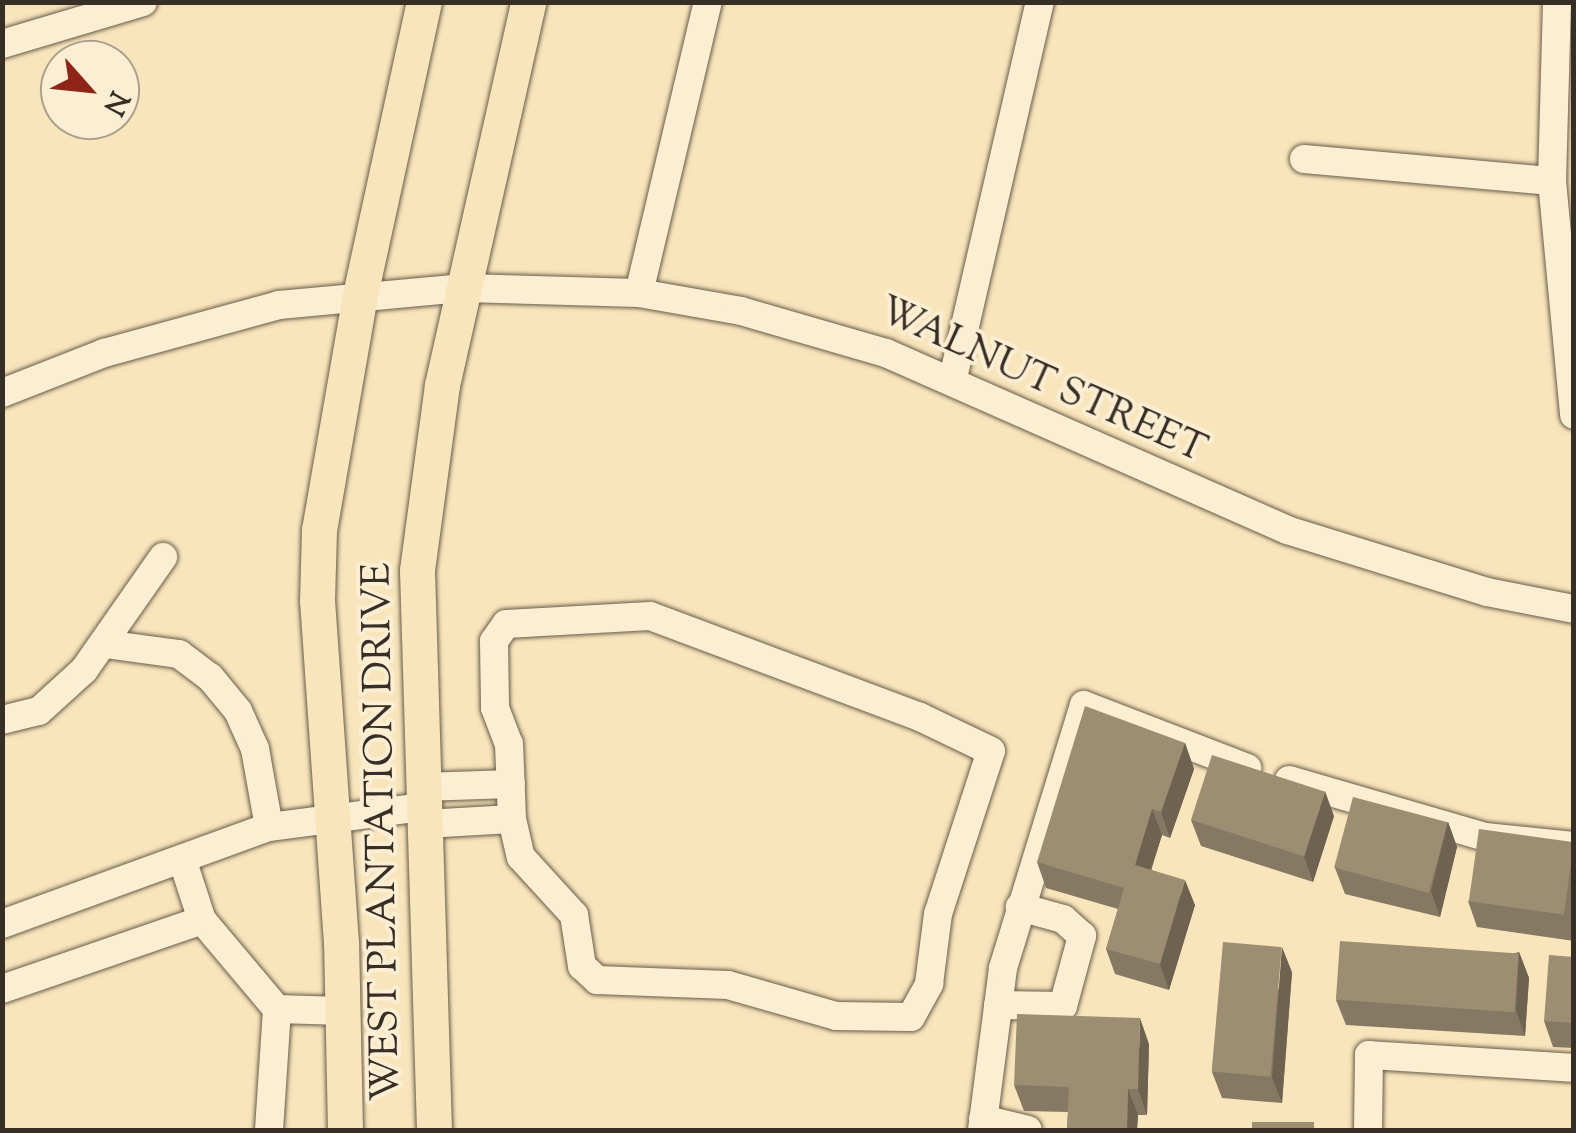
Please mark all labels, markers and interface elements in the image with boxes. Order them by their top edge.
north arrow [40,40,140,140]
text: N [92,84,138,122]
street label: WALNUT STREET [871,288,1213,476]
street label: WEST PLANTATION DRIVE [355,562,413,1102]

